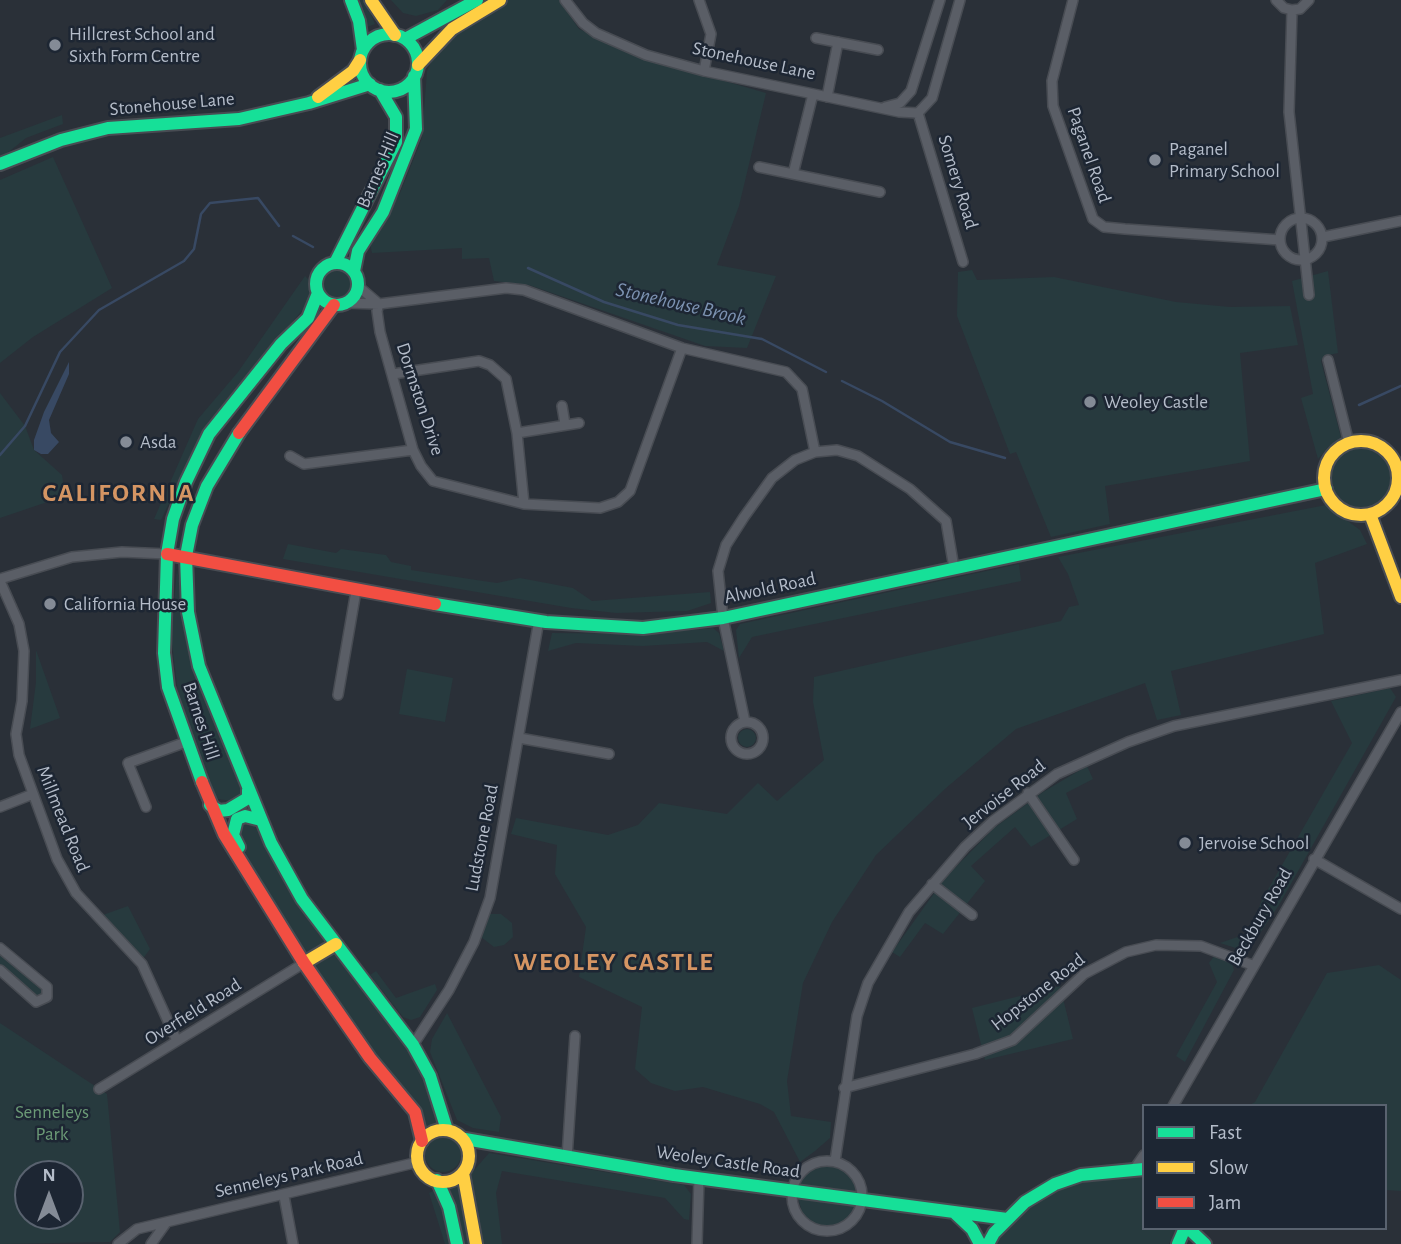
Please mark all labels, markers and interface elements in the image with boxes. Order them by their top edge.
place label: Hillcrest School and Sixth Form Centre [69,23,215,67]
marker: Hillcrest School and Sixth Form Centre [47,37,63,53]
street label: Stonehouse Lane [690,37,818,85]
street label: Stonehouse Lane [109,87,235,121]
street label: Paganel Road [1062,104,1116,206]
street label: Barnes Hill [352,128,404,212]
street label: Somery Road [933,132,983,232]
place label: Paganel Primary School [1169,138,1280,182]
marker: Paganel Primary School [1147,152,1163,168]
water label: Stonehouse Brook [613,277,749,331]
street label: Dormston Drive [391,340,449,458]
place label: Weoley Castle [1104,391,1208,413]
marker: Weoley Castle [1082,394,1098,410]
place label: Asda [140,431,177,453]
marker: Asda [118,434,134,450]
district label: CALIFORNIA [44,477,194,509]
street label: Alwold Road [722,567,818,609]
place label: California House [64,593,186,615]
marker: California House [42,596,58,612]
street label: Barnes Hill [178,679,224,763]
street label: Jervoise Road [958,755,1050,833]
street label: Millmead Road [31,763,95,875]
street label: Ludstone Road [460,782,504,894]
place label: Jervoise School [1199,832,1309,854]
marker: Jervoise School [1177,835,1193,851]
street label: Beckbury Road [1223,864,1297,970]
district label: WEOLEY CASTLE [515,946,713,978]
street label: Hopstone Road [986,948,1090,1036]
street label: Overfield Road [141,973,245,1051]
park label: Senneleys Park [15,1101,89,1145]
legend [1142,1104,1387,1230]
text: Fast [1209,1122,1242,1143]
street label: Weoley Castle Road [655,1141,801,1183]
street label: Senneleys Park Road [213,1147,365,1203]
text: Slow [1209,1157,1248,1178]
north arrow [14,1160,84,1230]
text: N [42,1166,56,1185]
text: Jam [1209,1192,1241,1213]

